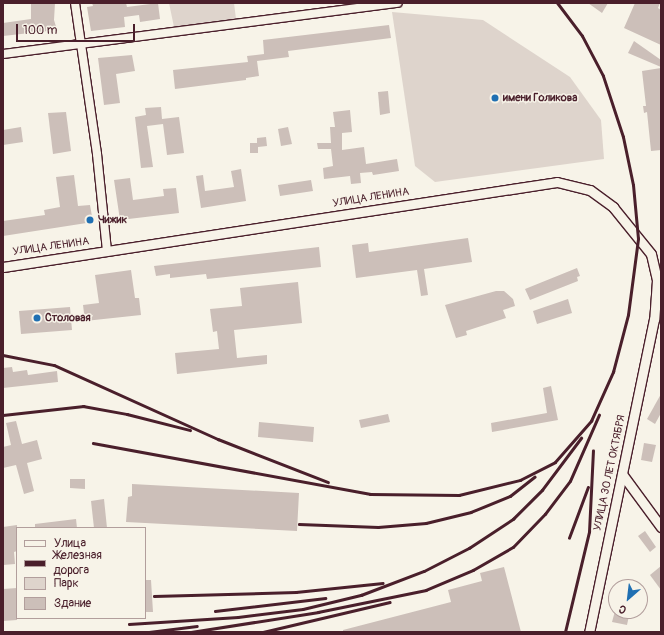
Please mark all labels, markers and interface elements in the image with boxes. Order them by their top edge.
scale bar [18,16,137,42]
text: 100 m [23,23,57,38]
place label: имени Голикова [503,91,577,105]
marker: имени Голикова [490,93,500,103]
street label: УЛИЦА ЛЕНИНА [332,185,410,211]
place label: Чижик [98,213,127,227]
marker: Чижик [85,215,95,225]
street label: УЛИЦА ЛЕНИНА [12,235,90,259]
place label: Столовая [45,311,91,325]
marker: Столовая [32,313,42,323]
street label: УЛИЦА 30 ЛЕТ ОКТЯБРЯ [591,414,629,532]
legend [16,527,146,619]
text: Улица [54,536,86,551]
text: Железная дорога [54,548,102,578]
text: Парк [54,576,79,591]
north arrow [608,579,648,619]
text: Здание [54,596,91,611]
text: С [617,602,629,616]

